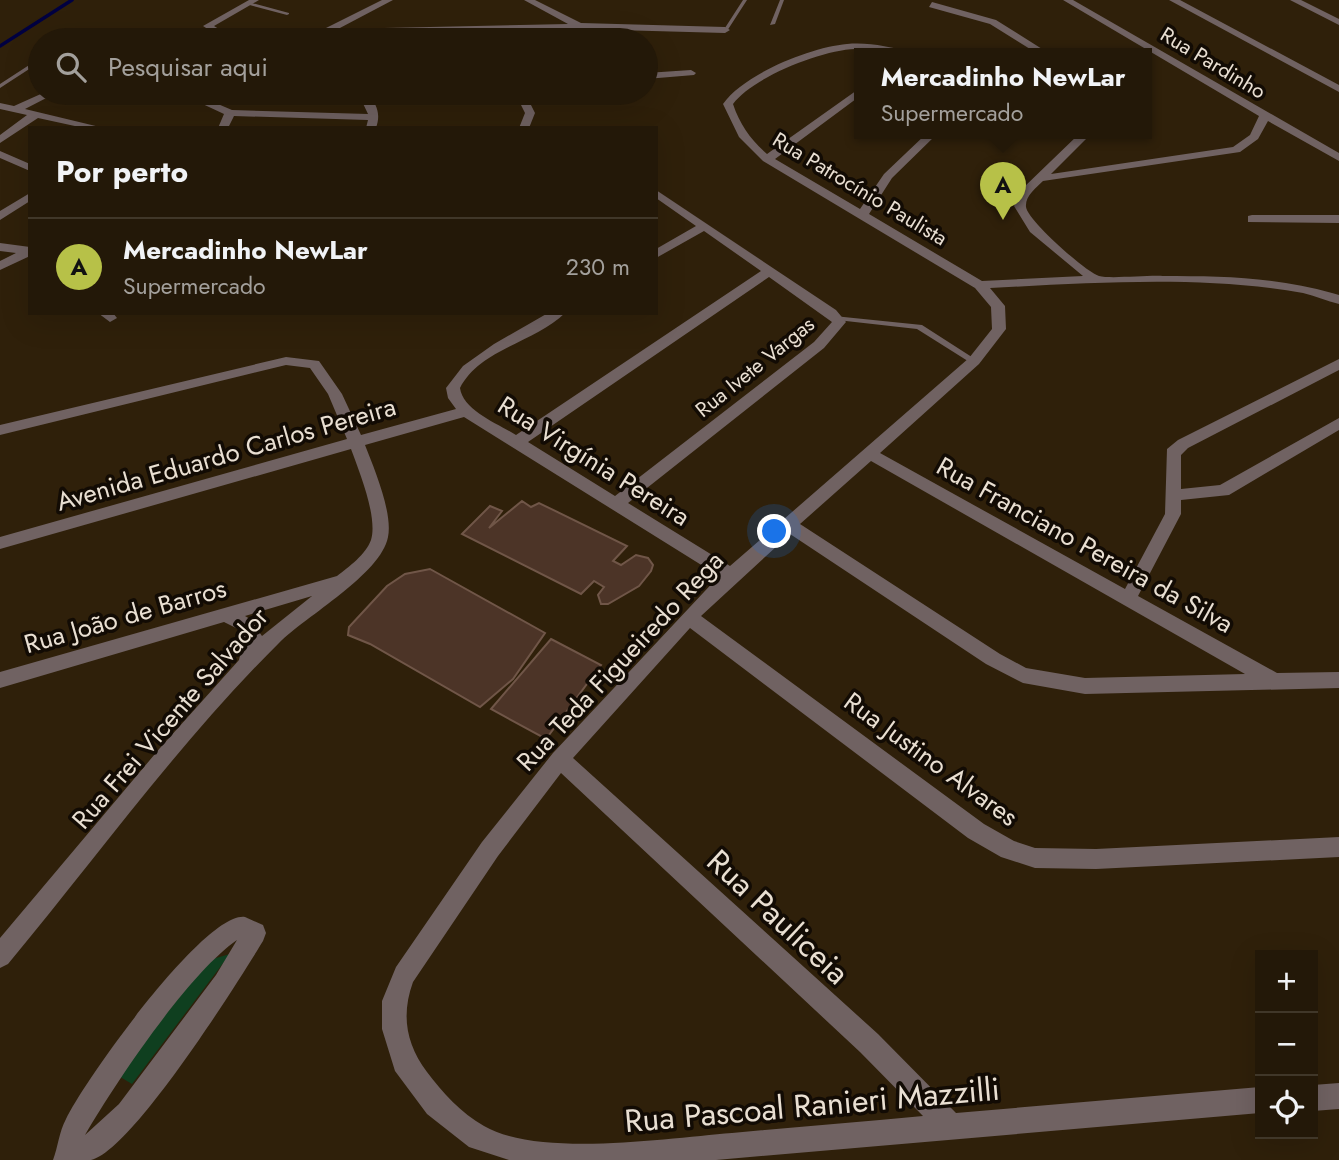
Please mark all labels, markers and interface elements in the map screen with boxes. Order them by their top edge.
street label: Rua Pardinho [1155,20,1271,106]
search box [28,28,658,105]
icon: search [52,48,90,86]
text: Pesquisar aqui [108,48,268,86]
popup [854,48,1152,139]
text: Mercadinho NewLar [881,58,1125,96]
text: Supermercado [881,96,1023,130]
street label: Rua Patrocínio Paulista [767,125,953,253]
text: Por perto [56,150,188,193]
pin: A [980,162,1026,220]
text: Mercadinho NewLar [123,231,368,269]
text: A [71,250,87,284]
text: 230 m [566,250,630,284]
text: Supermercado [123,269,266,303]
street label: Rua Ivete Vargas [689,310,821,424]
street label: Avenida Eduardo Carlos Pereira [52,387,400,521]
street label: Rua Virgínia Pereira [491,387,697,535]
street label: Rua Franciano Pereira da Silva [930,447,1240,643]
your location [757,514,791,548]
street label: Rua Teda Figueiredo Rega [508,542,732,780]
street label: Rua João de Barros [19,569,231,663]
street label: Rua Frei Vicente Salvador [63,599,277,837]
street label: Rua Justino Alvares [836,683,1026,835]
street label: Rua Pauliceia [697,839,859,995]
map controls [1255,950,1318,1139]
button: + [1255,950,1318,1013]
button: − [1255,1013,1318,1076]
street label: Rua Pascoal Ranieri Mazzilli [622,1066,1002,1144]
button: locate [1255,1076,1318,1139]

